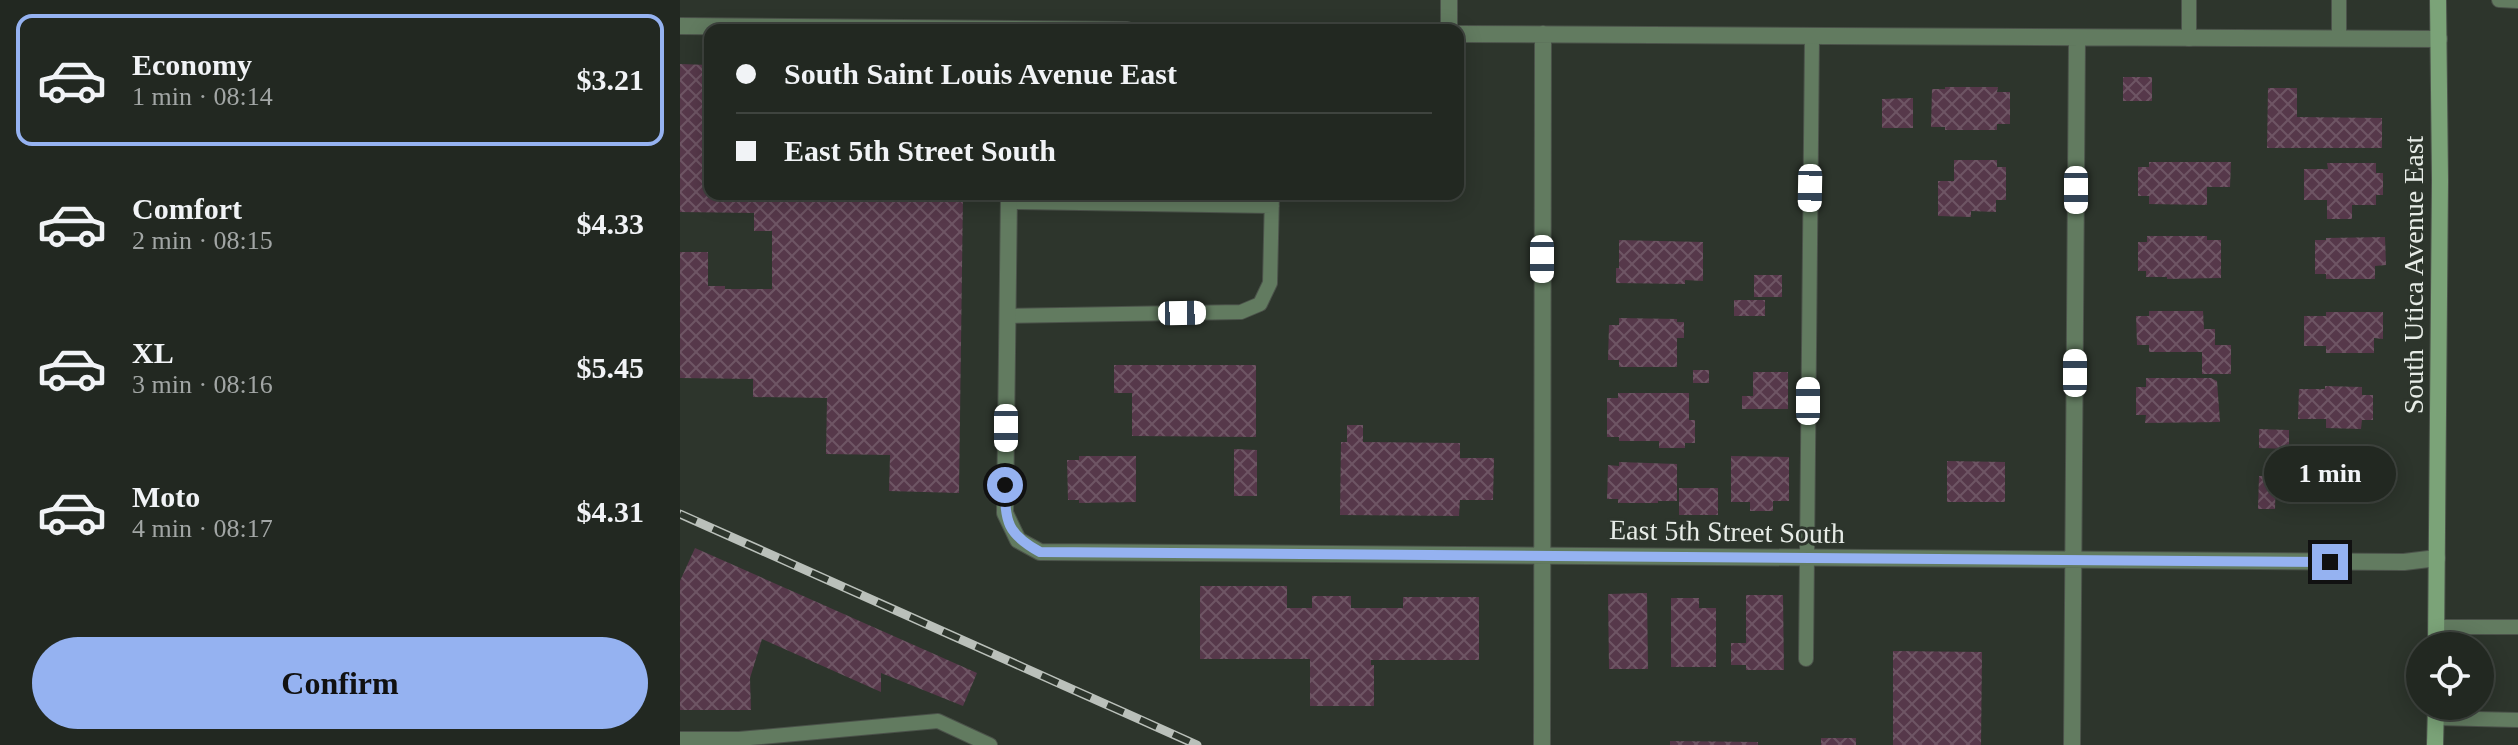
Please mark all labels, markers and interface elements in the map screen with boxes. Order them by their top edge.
icon: car [36,44,108,116]
text: Economy [132,48,252,81]
text: South Saint Louis Avenue East [784,57,1177,90]
text: $3.21 [577,63,644,96]
text: 1 min · 08:14 [132,82,273,111]
text: East 5th Street South [784,134,1056,167]
street label: South Utica Avenue East [2398,135,2429,414]
car [1798,164,1822,212]
car [2064,166,2088,214]
icon: car [36,188,108,260]
text: Comfort [132,192,242,225]
text: $4.33 [577,207,644,240]
text: 2 min · 08:15 [132,226,273,255]
car [1530,235,1554,283]
car [1158,301,1206,325]
icon: car [36,332,108,404]
text: XL [132,336,174,369]
car [2063,349,2087,397]
text: $5.45 [577,351,644,384]
text: 3 min · 08:16 [132,370,273,399]
car [1796,377,1820,425]
car [994,404,1018,452]
callout: 1 min [2264,446,2396,502]
text: 1 min [2299,459,2361,488]
route start [987,467,1023,503]
icon: car [36,476,108,548]
text: Moto [132,480,200,513]
text: $4.31 [577,495,644,528]
text: 4 min · 08:17 [132,514,273,543]
street label: East 5th Street South [1609,514,1845,549]
route end [2312,544,2348,580]
map controls [2406,632,2494,720]
button: locate [2406,632,2494,720]
button: Confirm [32,637,648,729]

